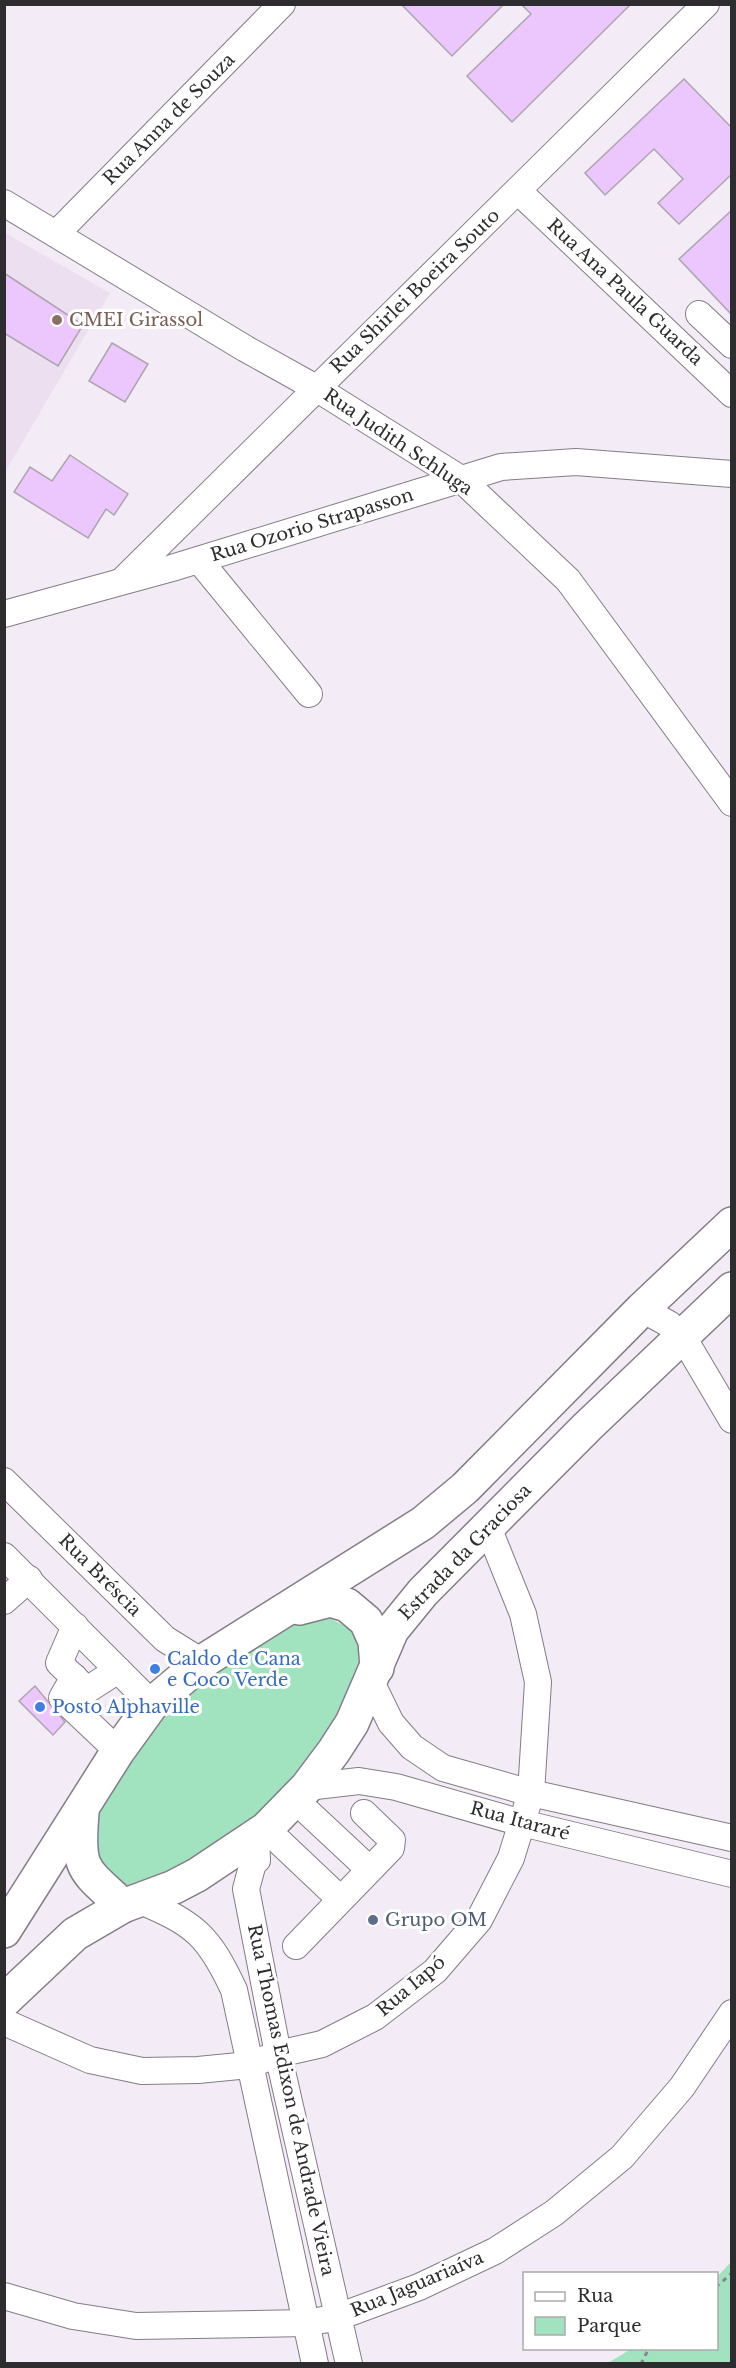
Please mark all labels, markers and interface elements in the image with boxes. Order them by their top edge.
street label: Rua Anna de Souza [99,49,239,189]
street label: Rua Shirlei Boeira Souto [326,204,504,378]
street label: Rua Ana Paula Guarda [543,214,707,370]
place label: CMEI Girassol [69,309,203,331]
marker: CMEI Girassol [50,313,64,327]
street label: Rua Judith Schluga [319,384,477,500]
street label: Rua Ozorio Strapasson [208,484,416,566]
street label: Estrada da Graciosa [394,1479,536,1625]
street label: Rua Bréscia [54,1529,146,1621]
place label: Caldo de Cana e Coco Verde [167,1648,301,1691]
marker: Caldo de Cana e Coco Verde [148,1662,162,1676]
place label: Posto Alphaville [52,1696,200,1718]
marker: Posto Alphaville [33,1700,47,1714]
street label: Rua Itararé [468,1797,572,1845]
place label: Grupo OM [385,1909,487,1931]
marker: Grupo OM [366,1913,380,1927]
street label: Rua Thomas Edixon de Andrade Vieira [243,1922,339,2278]
street label: Rua Iapó [372,1951,450,2021]
street label: Rua Jaguariaíva [347,2246,487,2322]
legend [523,2272,718,2350]
text: Rua [577,2285,613,2307]
text: Parque [577,2315,642,2337]

